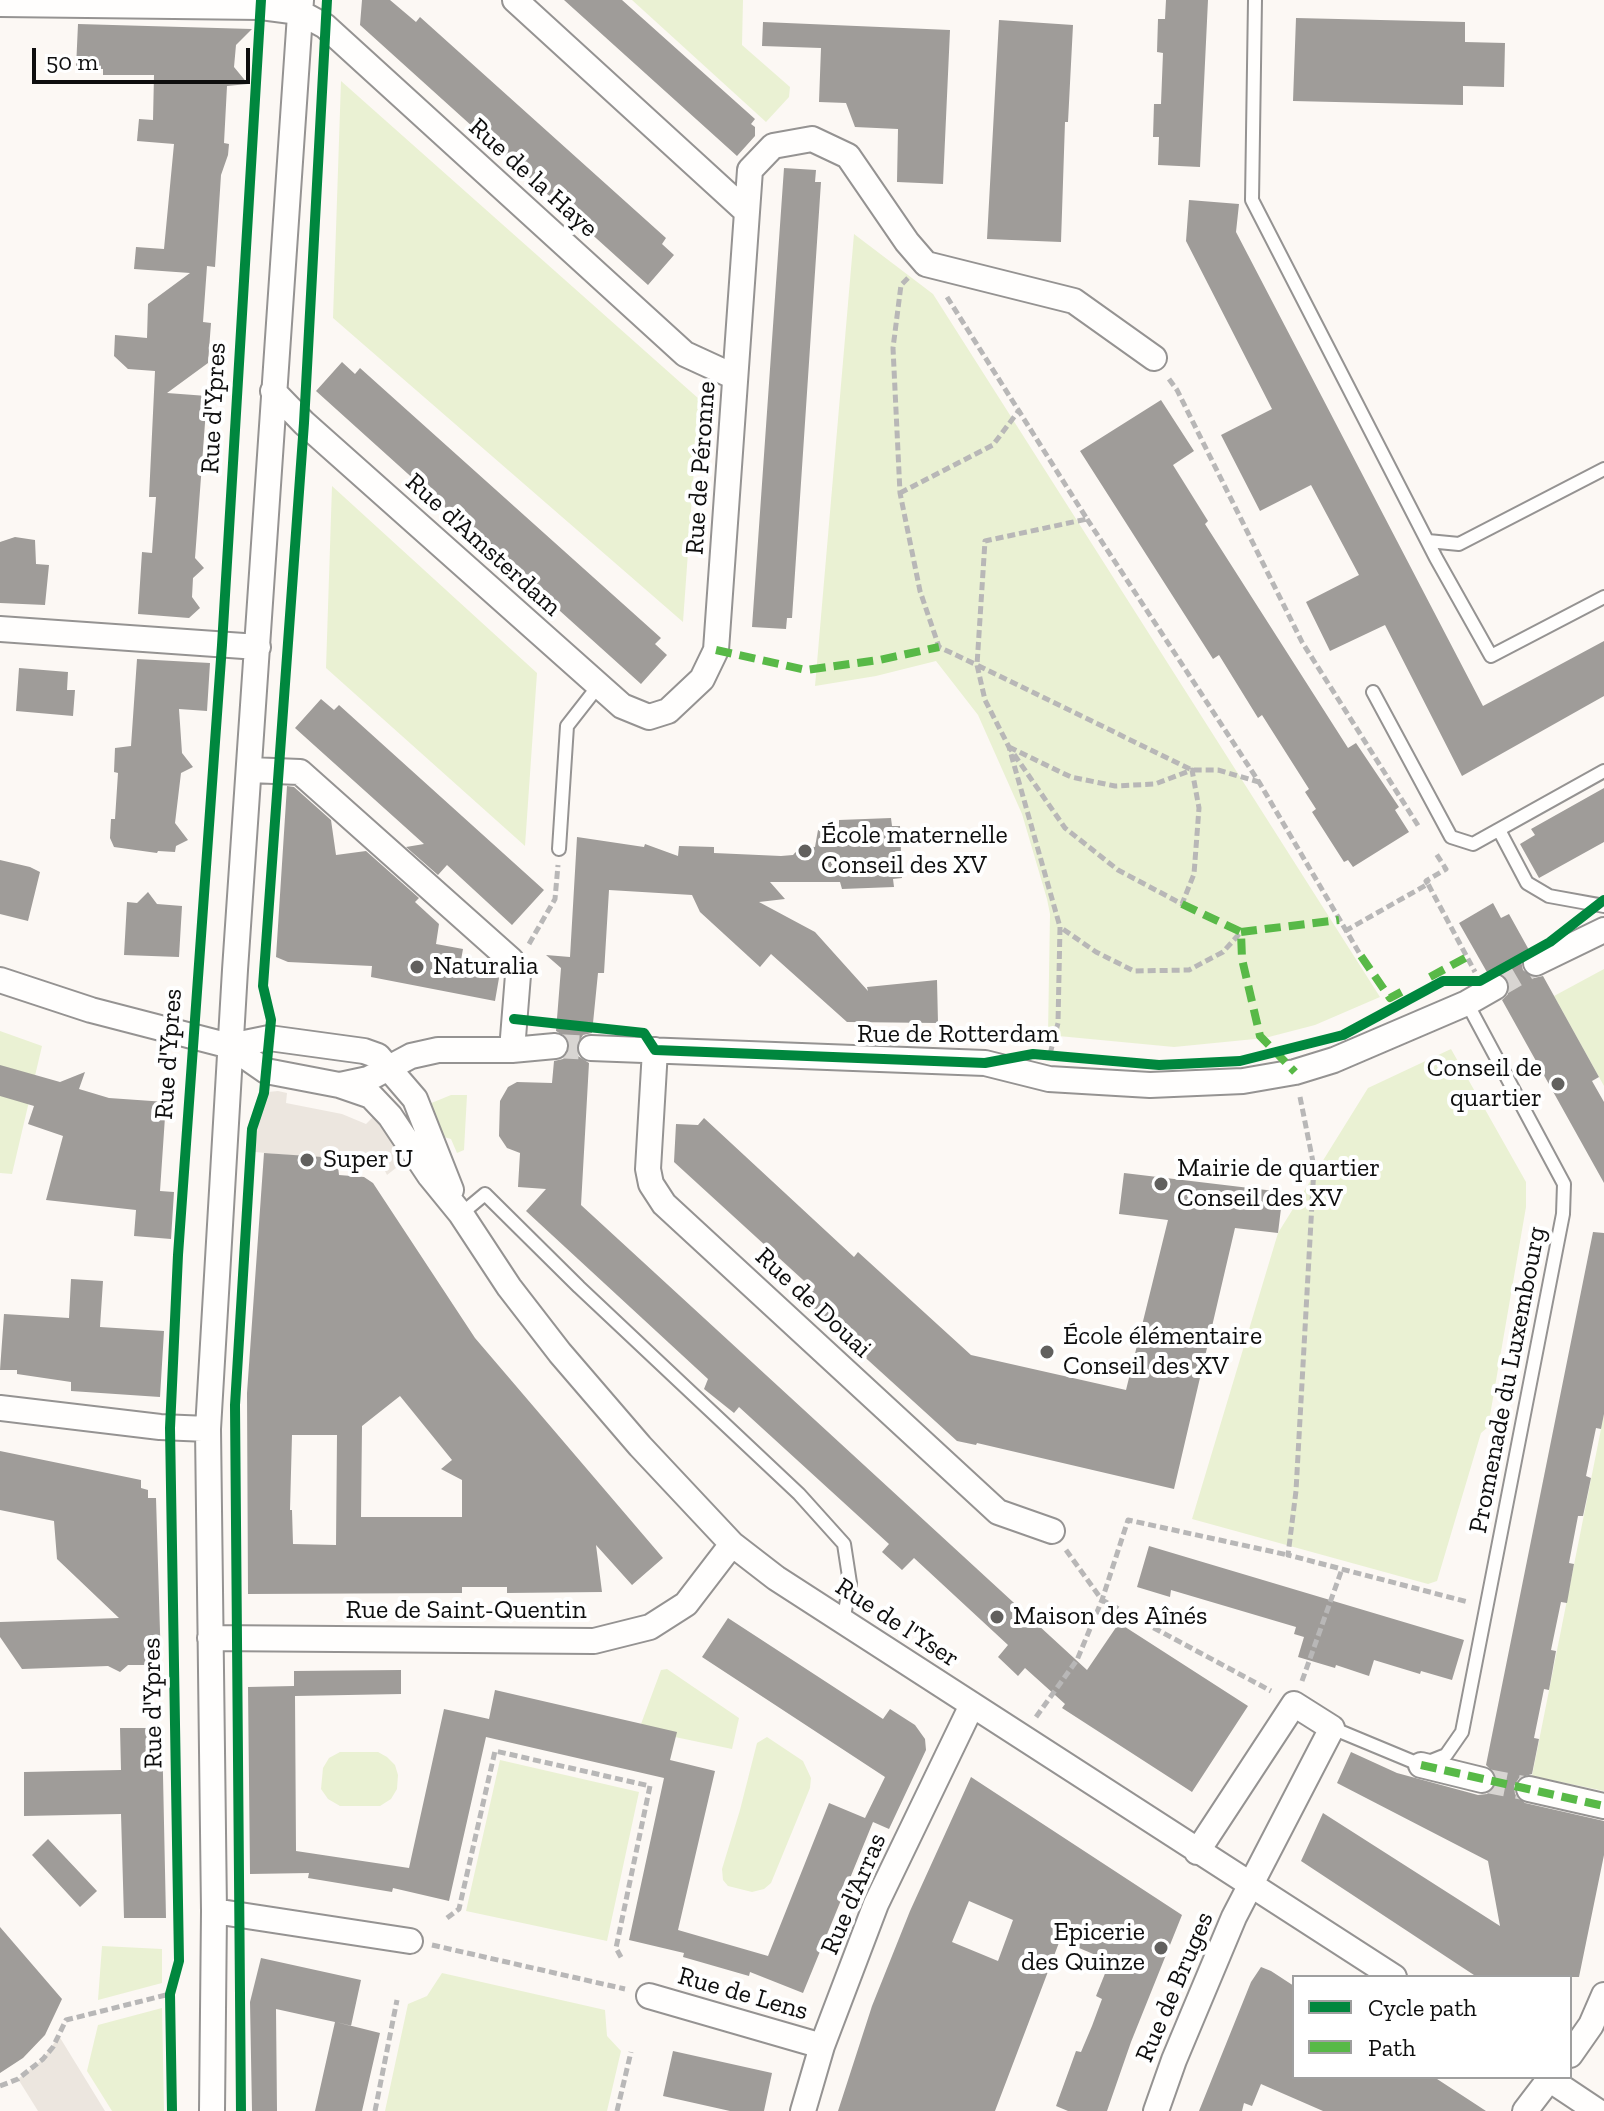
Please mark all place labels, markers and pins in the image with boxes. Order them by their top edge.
place label: École maternelle Conseil des XV [821,820,1008,882]
marker: École maternelle Conseil des XV [796,842,814,860]
place label: Naturalia [433,951,539,983]
marker: Naturalia [408,958,426,976]
place label: Conseil de quartier [1427,1053,1542,1114]
marker: Conseil de quartier [1549,1075,1567,1093]
place label: Super U [323,1144,413,1176]
marker: Super U [298,1151,316,1169]
place label: Mairie de quartier Conseil des XV [1177,1153,1380,1214]
marker: Mairie de quartier Conseil des XV [1152,1175,1170,1193]
place label: École élémentaire Conseil des XV [1063,1321,1262,1382]
marker: École élémentaire Conseil des XV [1038,1343,1056,1361]
place label: Maison des Aînés [1013,1601,1207,1633]
marker: Maison des Aînés [988,1608,1006,1626]
place label: Epicerie des Quinze [1021,1917,1145,1978]
marker: Epicerie des Quinze [1152,1939,1170,1957]

